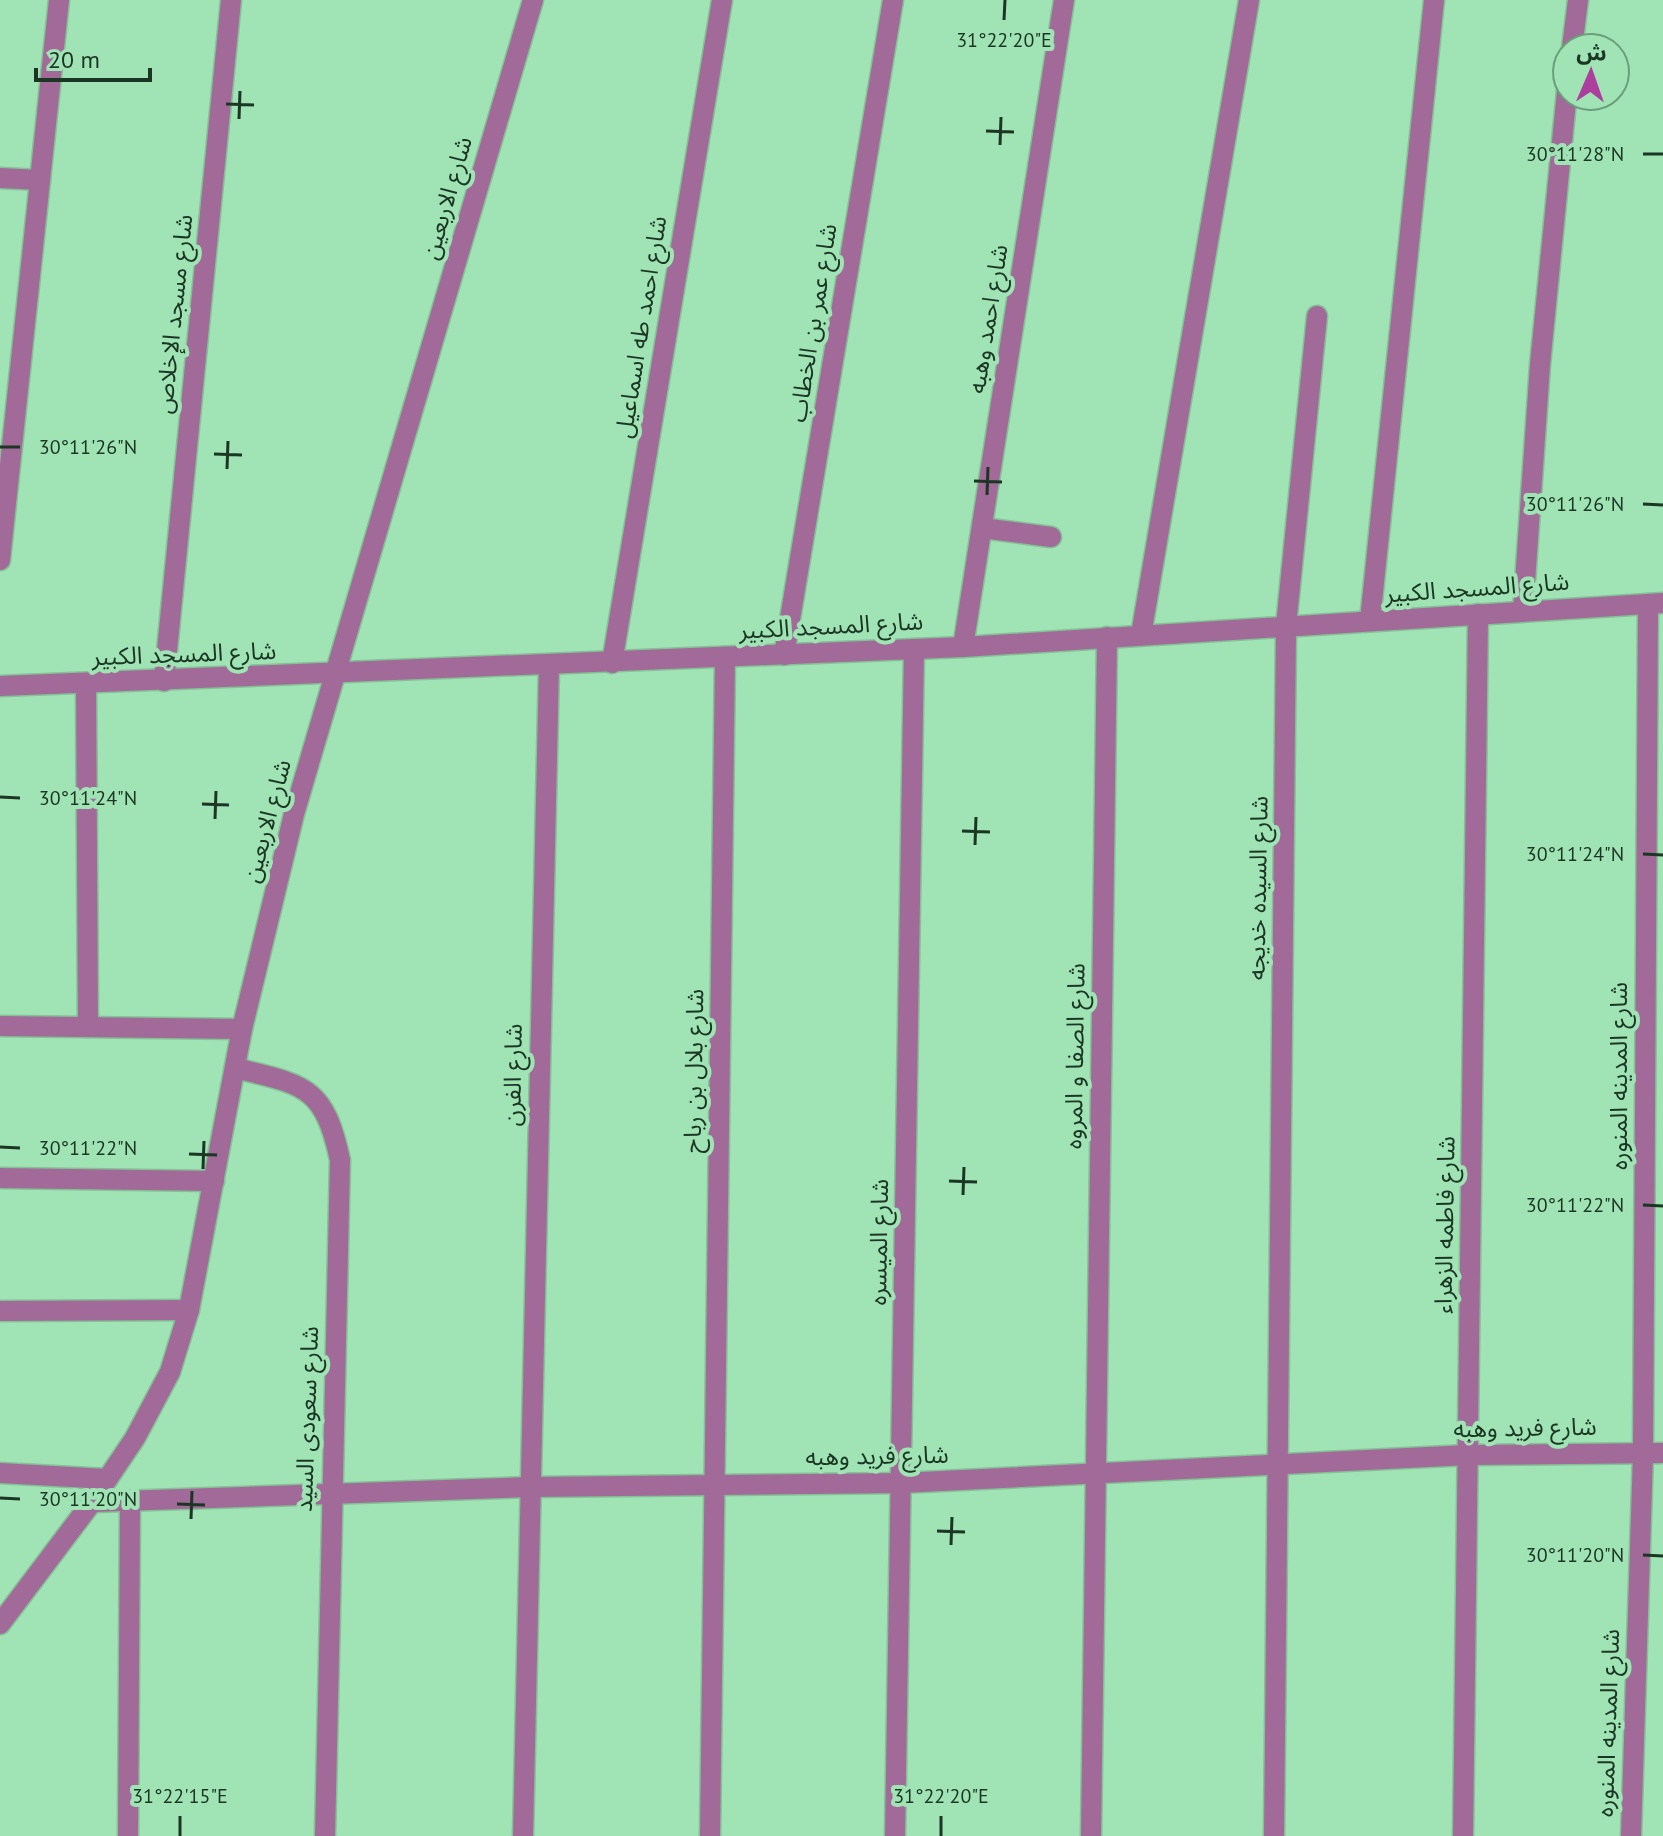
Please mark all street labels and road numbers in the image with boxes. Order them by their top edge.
street label: شارع الاربعين [414,133,481,263]
street label: شارع مسجد الإخلاص [148,213,201,415]
street label: شارع احمد طه اسماعيل [608,214,675,440]
street label: شارع عمر بن الخطاب [782,221,845,425]
street label: شارع احمد وهبه [960,242,1017,396]
street label: شارع المسجد الكبير [1383,566,1570,611]
street label: شارع المسجد الكبير [737,605,924,648]
street label: شارع المسجد الكبير [90,635,277,674]
street label: شارع الاربعين [235,756,300,886]
street label: شارع السيده خديجه [1240,796,1277,980]
street label: شارع الصفا و المروه [1057,963,1094,1149]
street label: شارع المدينه المنوره [1603,982,1636,1170]
street label: شارع بلال بن رباح [677,989,712,1153]
street label: شارع الفرن [496,1023,531,1127]
street label: شارع فاطمه الزهراء [1427,1136,1464,1314]
street label: شارع الميسره [862,1178,897,1306]
street label: شارع سعودى السيد [288,1325,327,1513]
street label: شارع فريد وهبه [1453,1411,1597,1446]
street label: شارع فريد وهبه [805,1439,949,1474]
street label: شارع المدينه المنوره [1589,1628,1628,1818]

